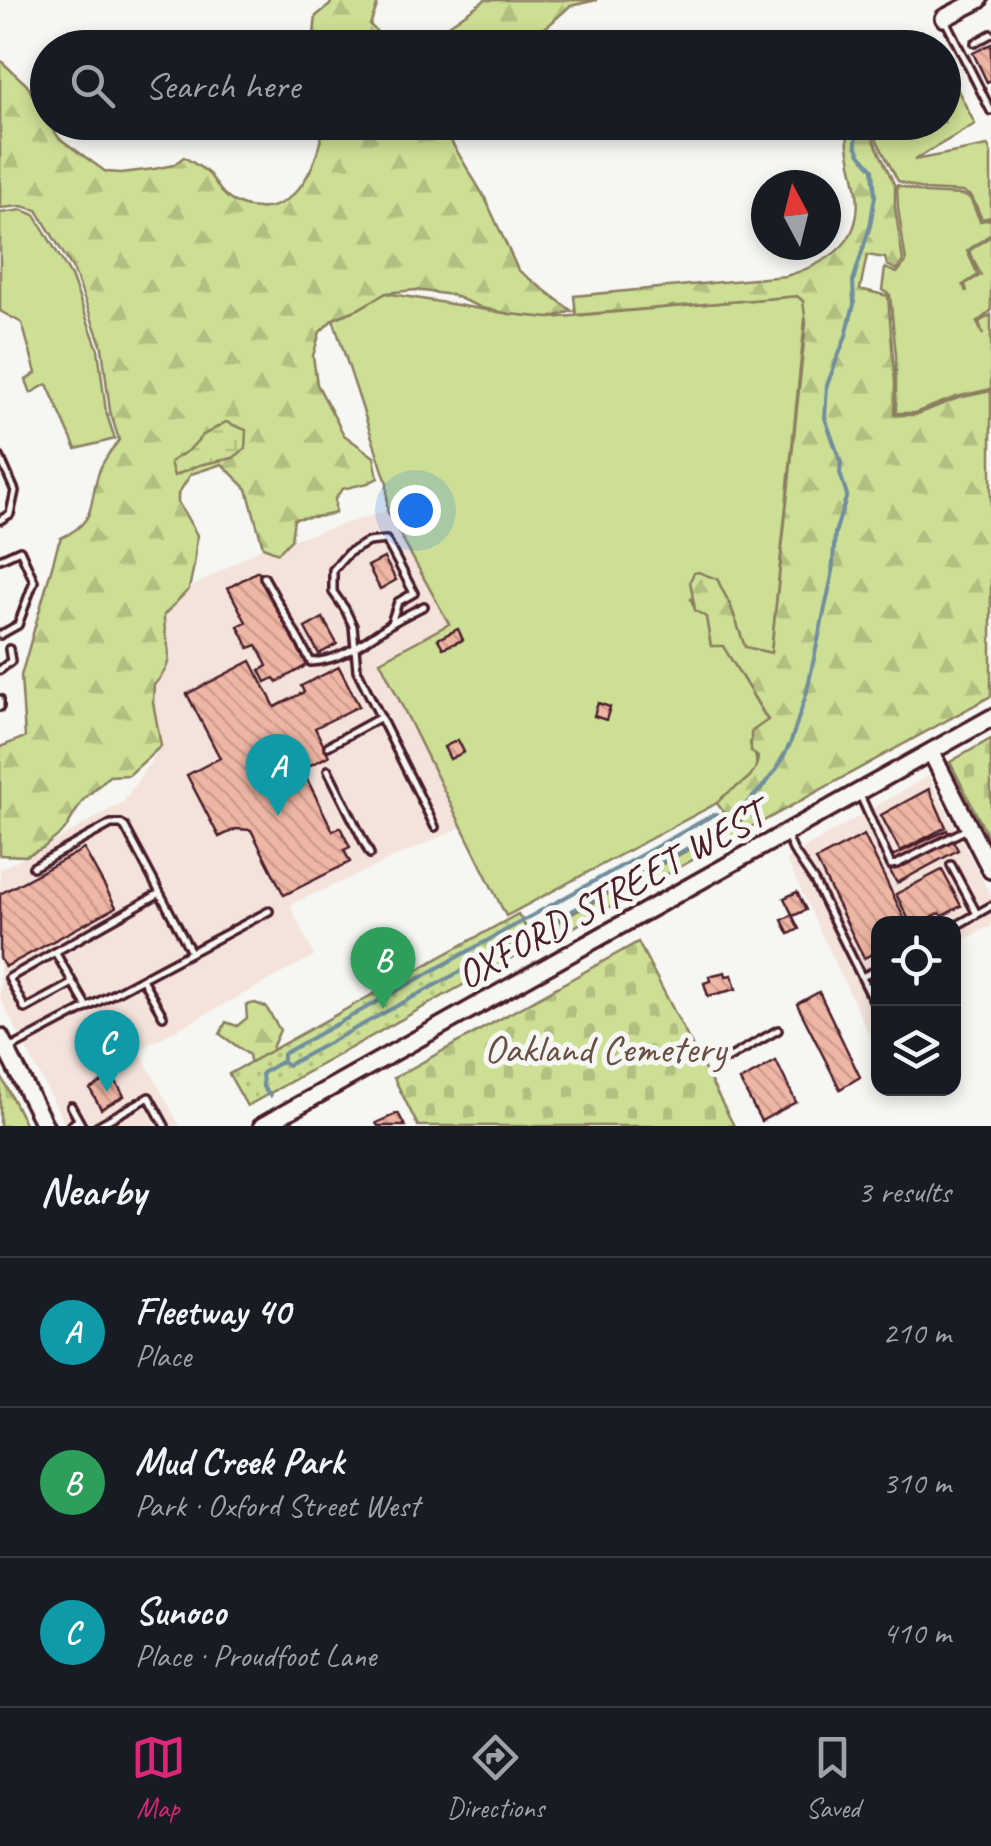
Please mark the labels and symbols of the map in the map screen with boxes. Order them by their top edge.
north arrow [751,170,841,260]
your location [390,485,441,536]
pin: A [246,734,310,816]
street label: OXFORD STREET WEST [448,785,782,1000]
pin: B [350,926,416,1009]
pin: C [74,1010,140,1092]
park label: Oakland Cemetery [484,1024,728,1074]

